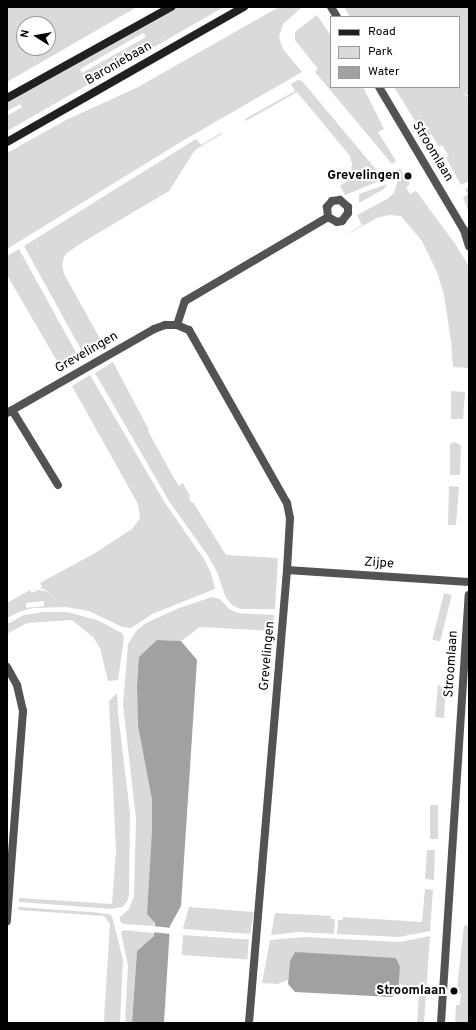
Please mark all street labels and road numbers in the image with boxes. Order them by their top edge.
street label: Baroniebaan [83,39,155,89]
street label: Stroomlaan [408,119,456,185]
street label: Grevelingen [53,329,121,377]
street label: Zijpe [363,555,395,573]
street label: Grevelingen [257,620,279,692]
street label: Stroomlaan [442,630,462,698]

